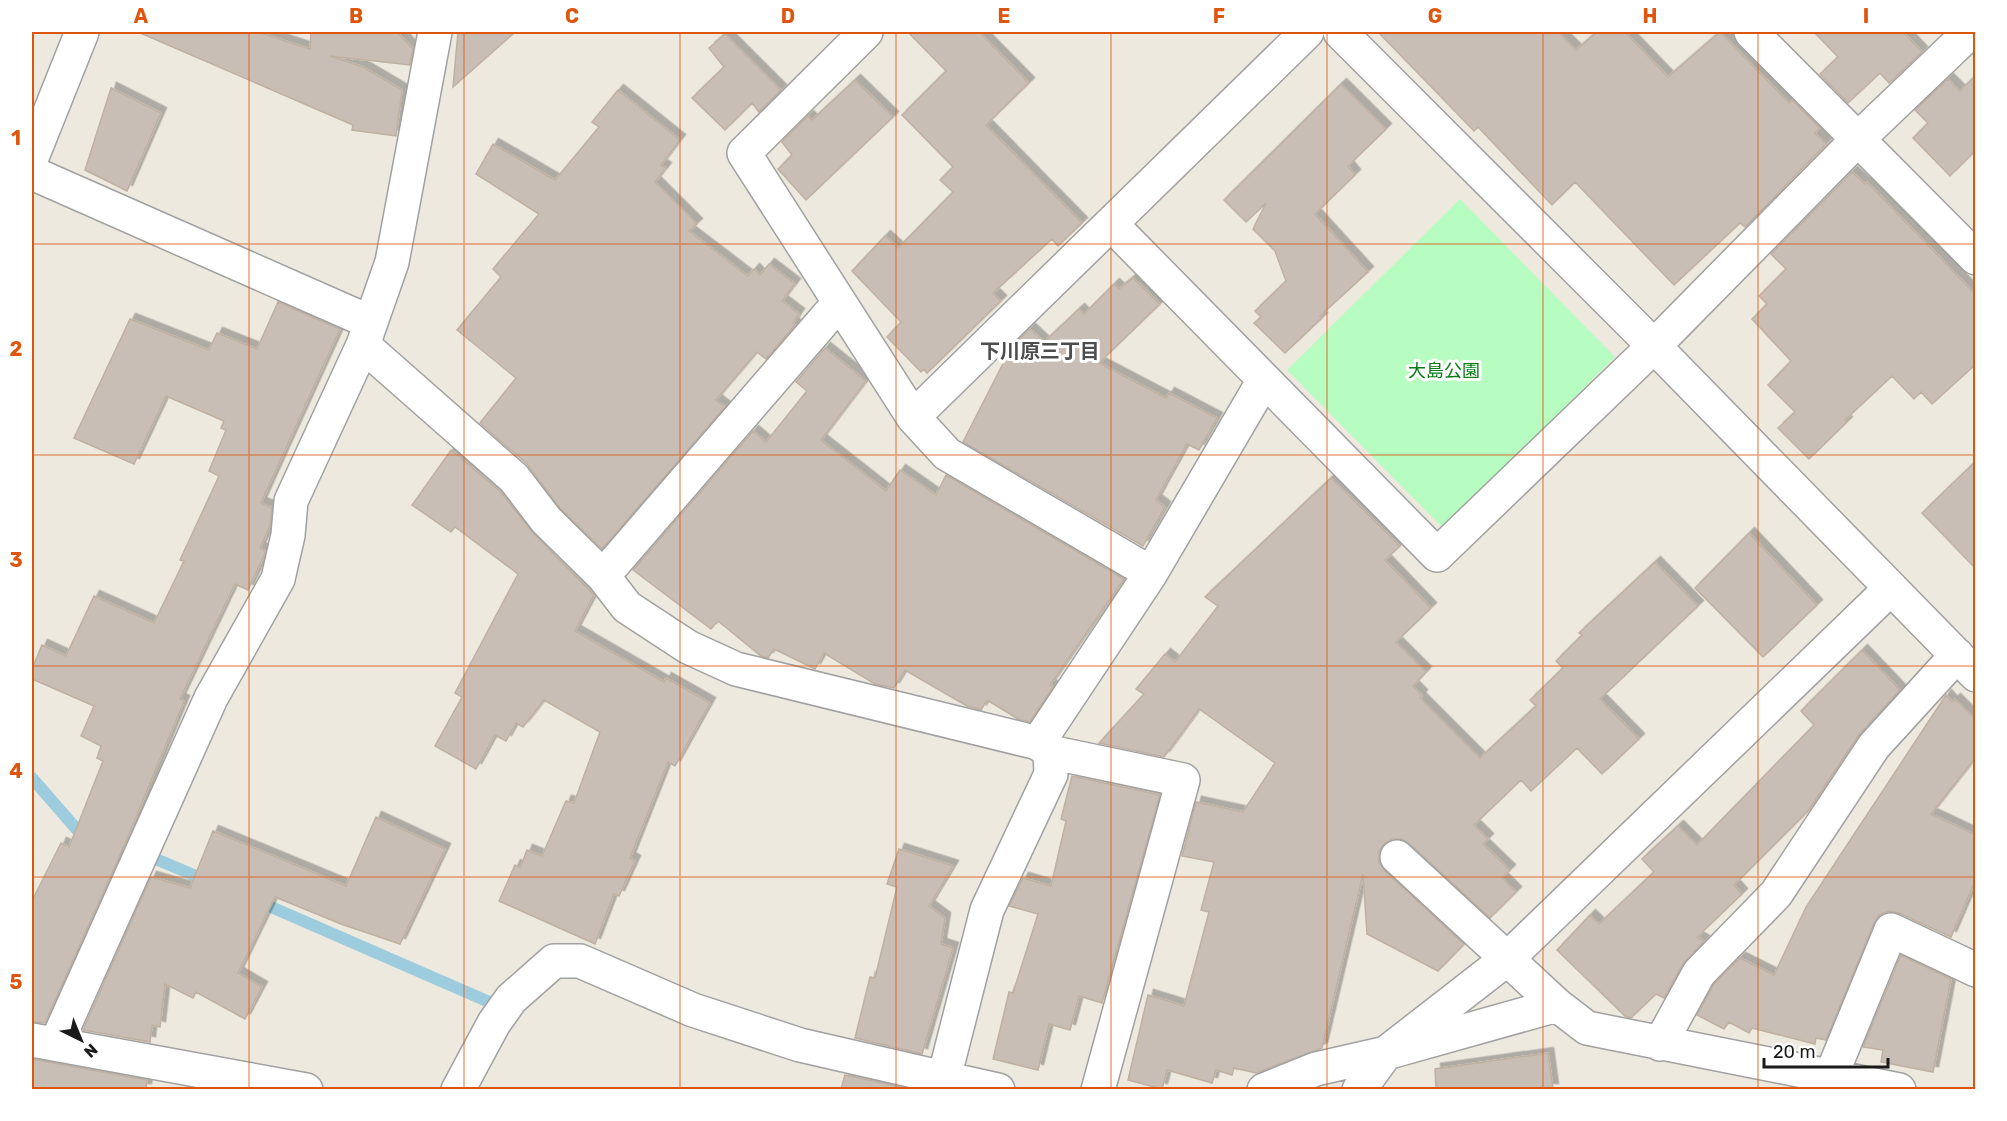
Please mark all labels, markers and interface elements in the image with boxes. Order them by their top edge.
text: A [134,4,149,28]
text: B [349,4,363,28]
text: C [565,4,579,28]
text: D [781,4,795,28]
text: E [998,4,1010,28]
text: F [1213,4,1225,28]
text: G [1428,4,1442,28]
text: H [1643,4,1657,28]
text: I [1863,4,1869,28]
text: 1 [11,126,21,150]
text: 2 [10,337,23,361]
district label: 下川原三丁目 [980,339,1100,363]
park label: 大島公園 [1408,360,1480,382]
text: 3 [9,548,23,572]
text: 4 [9,759,23,783]
text: 5 [10,970,23,994]
north arrow [51,1010,111,1070]
scale bar [1764,1031,1888,1069]
text: N [80,1040,102,1061]
text: 20 m [1773,1041,1815,1063]

